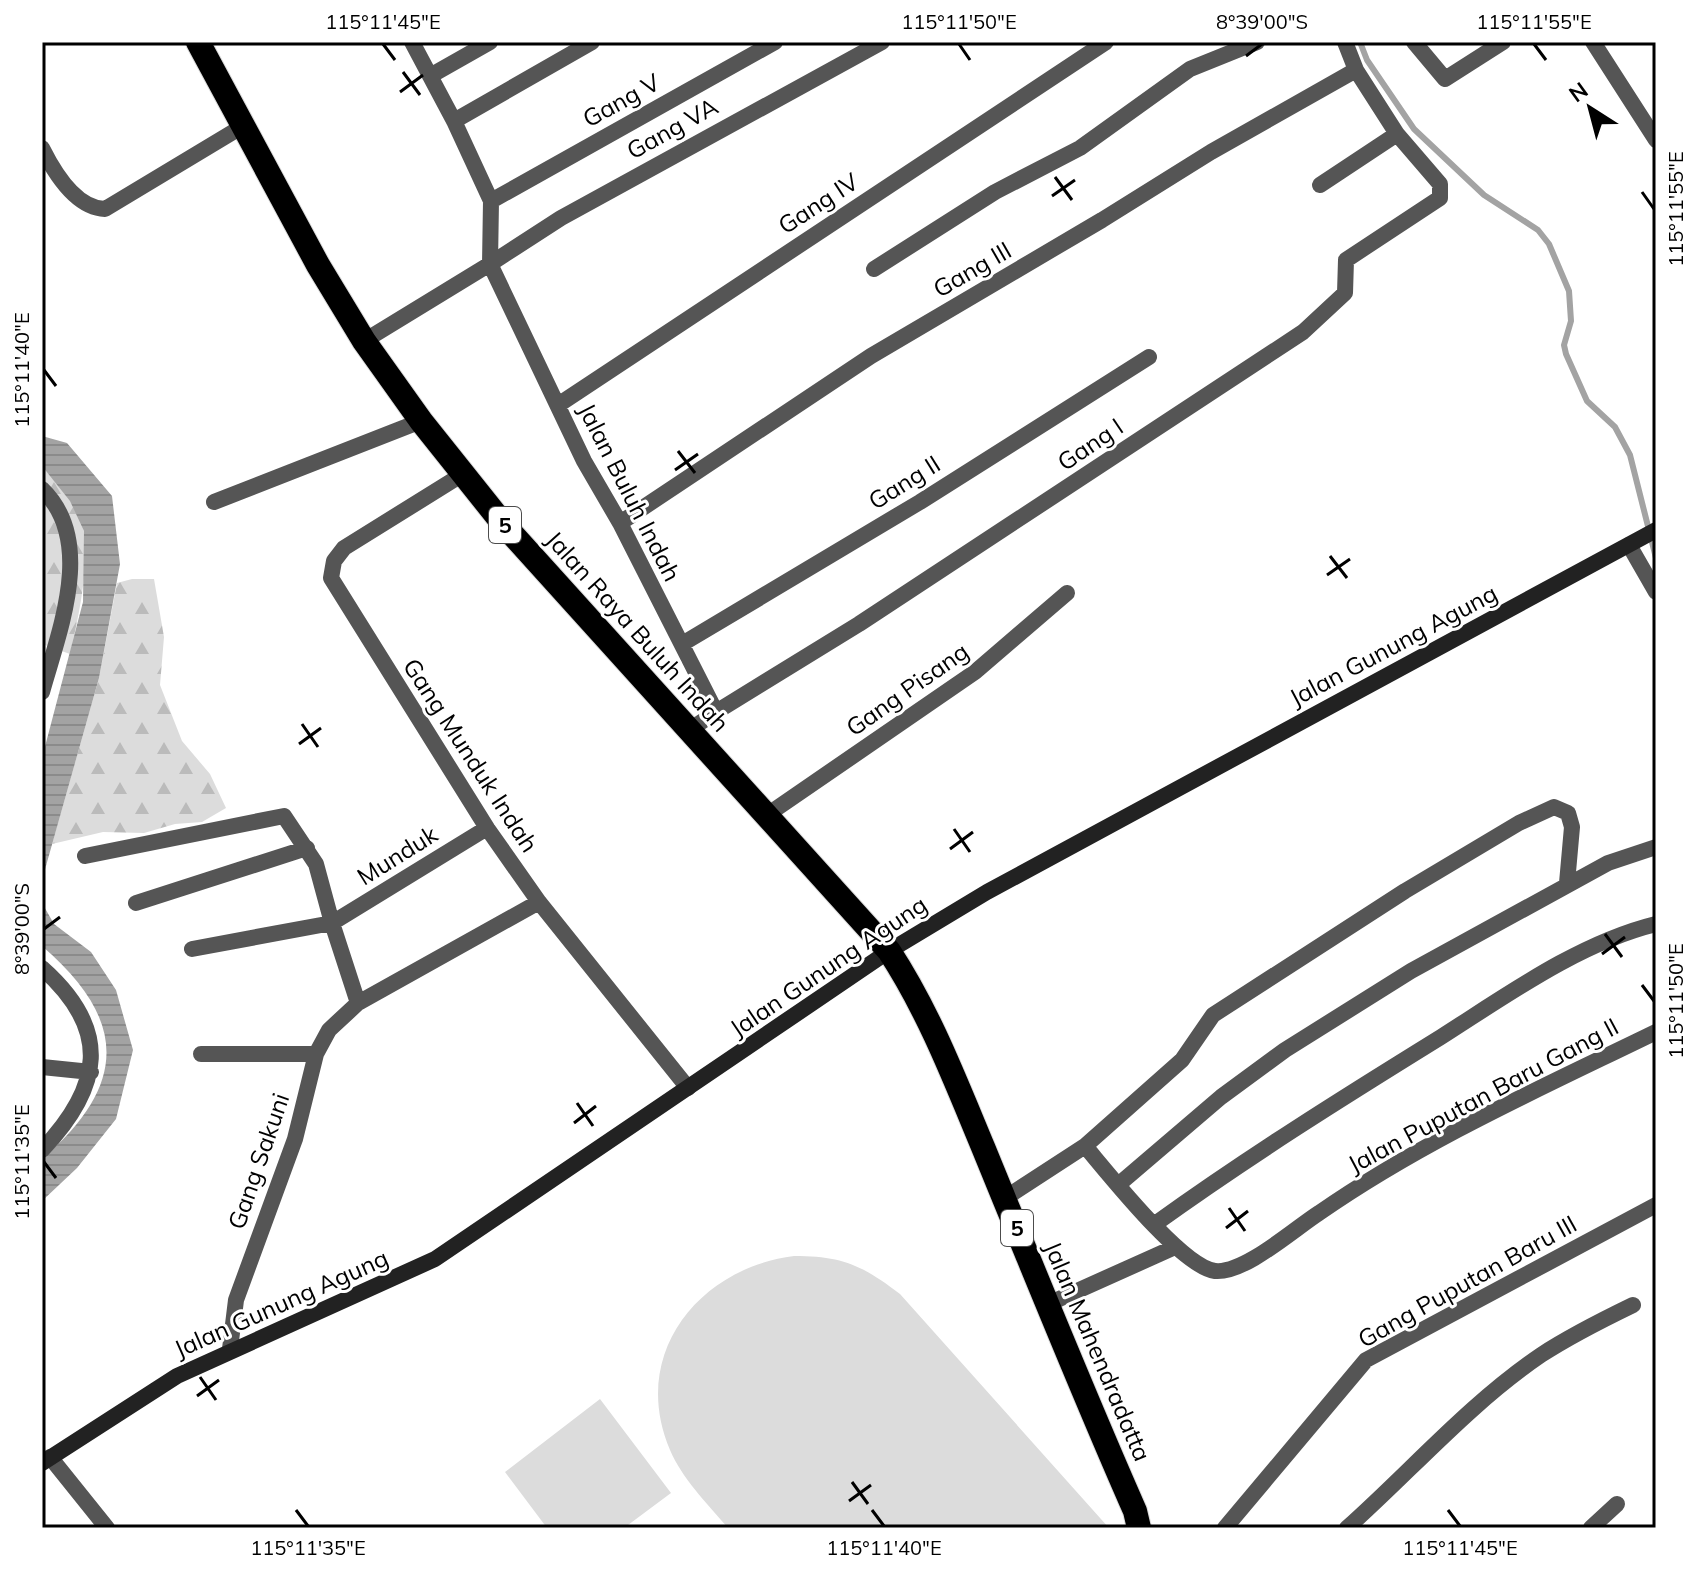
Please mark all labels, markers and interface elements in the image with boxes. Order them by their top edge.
text: 115°11'45"E [325,9,441,34]
text: 115°11'50"E [901,9,1017,34]
text: 8°39'00"S [1216,9,1308,34]
text: 115°11'55"E [1476,9,1592,34]
street label: Gang V [577,67,665,133]
north arrow [1550,68,1630,148]
text: N [1563,76,1593,108]
street label: Gang VA [621,91,723,165]
text: 115°11'55"E [1663,151,1688,267]
street label: Gang IV [772,166,864,240]
street label: Gang III [928,235,1016,303]
text: 115°11'40"E [9,312,34,428]
street label: Jalan Buluh Indah [572,398,688,586]
street label: Gang I [1051,411,1129,477]
street label: Gang II [862,448,946,516]
road number: 5 [489,507,521,543]
street label: Jalan Raya Buluh Indah [540,524,736,738]
street label: Jalan Gunung Agung [1284,577,1502,713]
street label: Gang Pisang [840,636,974,742]
street label: Gang Munduk Indah [398,653,544,857]
street label: Munduk [352,819,442,891]
text: 8°39'00"S [9,883,34,975]
street label: Jalan Gunung Agung [724,889,932,1043]
text: 115°11'50"E [1663,943,1688,1059]
street label: Jalan Puputan Baru Gang II [1343,1011,1623,1179]
street label: Gang Sakuni [221,1089,295,1233]
text: 115°11'35"E [9,1104,34,1220]
street label: Gang Puputan Baru III [1352,1208,1582,1354]
road number: 5 [1001,1210,1033,1246]
street label: Jalan Mahendradatta [1038,1237,1158,1465]
street label: Jalan Gunung Agung [169,1242,393,1364]
text: 115°11'35"E [250,1535,366,1560]
text: 115°11'40"E [826,1535,942,1560]
text: 115°11'45"E [1402,1535,1518,1560]

